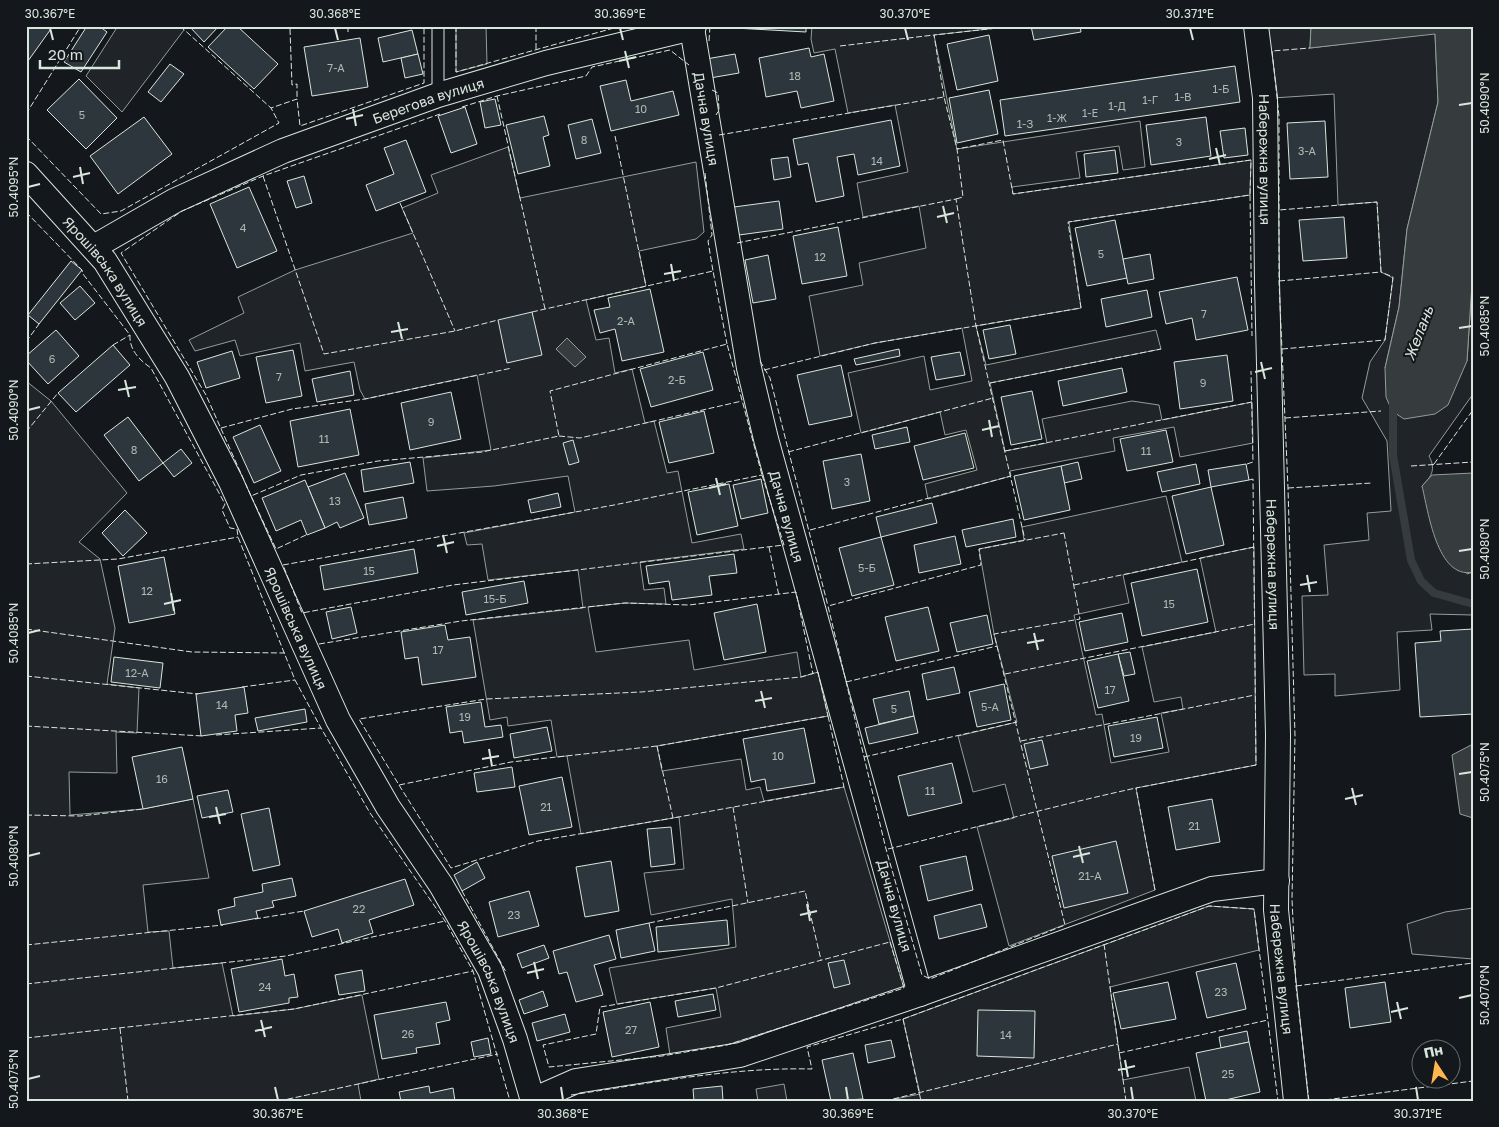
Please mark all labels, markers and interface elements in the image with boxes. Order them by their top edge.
text: 30.367°E [25,6,75,21]
text: 30.368°E [309,6,361,21]
text: 30.369°E [594,6,646,21]
text: 30.370°E [880,6,930,21]
text: 30.371°E [1166,6,1214,21]
scale bar [40,38,119,70]
text: 20 m [48,45,83,63]
house number: 7-А [327,61,345,74]
house number: 18 [789,69,801,82]
street label: Дачна вулиця [691,71,723,167]
text: 50.4090°N [1477,72,1492,134]
street label: Берегова вулиця [370,73,486,127]
house number: 1-Б [1213,82,1229,95]
house number: 1-В [1175,90,1191,103]
house number: 1-Г [1142,93,1158,106]
street label: Набережна вулиця [1256,94,1275,225]
house number: 1-Д [1108,99,1126,112]
house number: 10 [635,102,647,115]
house number: 1-Е [1082,106,1098,119]
house number: 5 [79,108,85,121]
house number: 1-Ж [1047,111,1067,124]
house number: 1-З [1017,117,1033,130]
house number: 8 [581,133,588,146]
house number: 3 [1176,135,1182,148]
house number: 3-А [1298,144,1317,157]
house number: 14 [871,154,883,167]
text: 50.4095°N [6,157,21,217]
street label: Ярошівська вулиця [60,212,152,329]
house number: 4 [240,221,247,234]
house number: 5 [1098,247,1104,260]
house number: 12 [814,250,826,263]
text: 50.4085°N [1477,296,1492,356]
water label: Желань [1399,302,1437,363]
house number: 7 [1201,307,1207,320]
house number: 2-А [617,314,636,327]
house number: 6 [49,352,56,365]
house number: 7 [276,370,282,383]
house number: 2-Б [668,373,686,386]
house number: 9 [1200,376,1206,389]
text: 50.4090°N [6,379,21,441]
house number: 9 [428,415,434,428]
house number: 11 [319,432,329,445]
house number: 8 [131,443,138,456]
house number: 11 [1141,444,1151,457]
street label: Дачна вулиця [767,468,808,564]
house number: 3 [844,475,850,488]
house number: 13 [329,494,341,507]
street label: Набережна вулиця [1264,498,1284,630]
text: 50.4080°N [1477,518,1492,580]
house number: 5-Б [858,561,876,574]
street label: Ярошівська вулиця [262,564,332,692]
house number: 15 [363,564,375,577]
house number: 12 [141,584,153,597]
house number: 15-Б [483,592,507,605]
house number: 15 [1163,597,1175,610]
text: 50.4085°N [6,603,21,663]
house number: 17 [432,643,444,656]
house number: 12-А [125,666,149,679]
house number: 17 [1104,683,1116,696]
house number: 14 [216,698,228,711]
house number: 5-А [981,700,1000,713]
house number: 5 [891,702,897,715]
house number: 19 [459,710,471,723]
house number: 19 [1130,731,1142,744]
text: 50.4075°N [1477,742,1492,802]
house number: 10 [772,749,784,762]
house number: 16 [156,772,168,785]
house number: 11 [925,784,935,797]
house number: 21 [540,800,552,813]
house number: 21 [1188,819,1200,832]
text: 50.4080°N [6,825,21,887]
street label: Дачна вулиця [875,858,916,954]
house number: 21-А [1078,869,1102,882]
house number: 22 [353,902,365,915]
street label: Набережна вулиця [1267,903,1297,1035]
house number: 23 [508,908,520,921]
street label: Ярошівська вулиця [455,917,524,1045]
text: 50.4070°N [1477,965,1492,1025]
house number: 24 [258,980,272,993]
house number: 23 [1215,985,1227,998]
house number: 27 [625,1023,637,1036]
house number: 26 [401,1027,415,1040]
house number: 14 [1000,1028,1012,1041]
north arrow [1412,1040,1462,1090]
text: Пн [1422,1041,1444,1061]
text: 50.4075°N [6,1049,21,1109]
house number: 25 [1222,1067,1234,1080]
text: 30.367°E [253,1106,303,1121]
text: 30.368°E [537,1106,589,1121]
text: 30.369°E [822,1106,874,1121]
text: 30.370°E [1108,1106,1158,1121]
text: 30.371°E [1394,1106,1442,1121]

